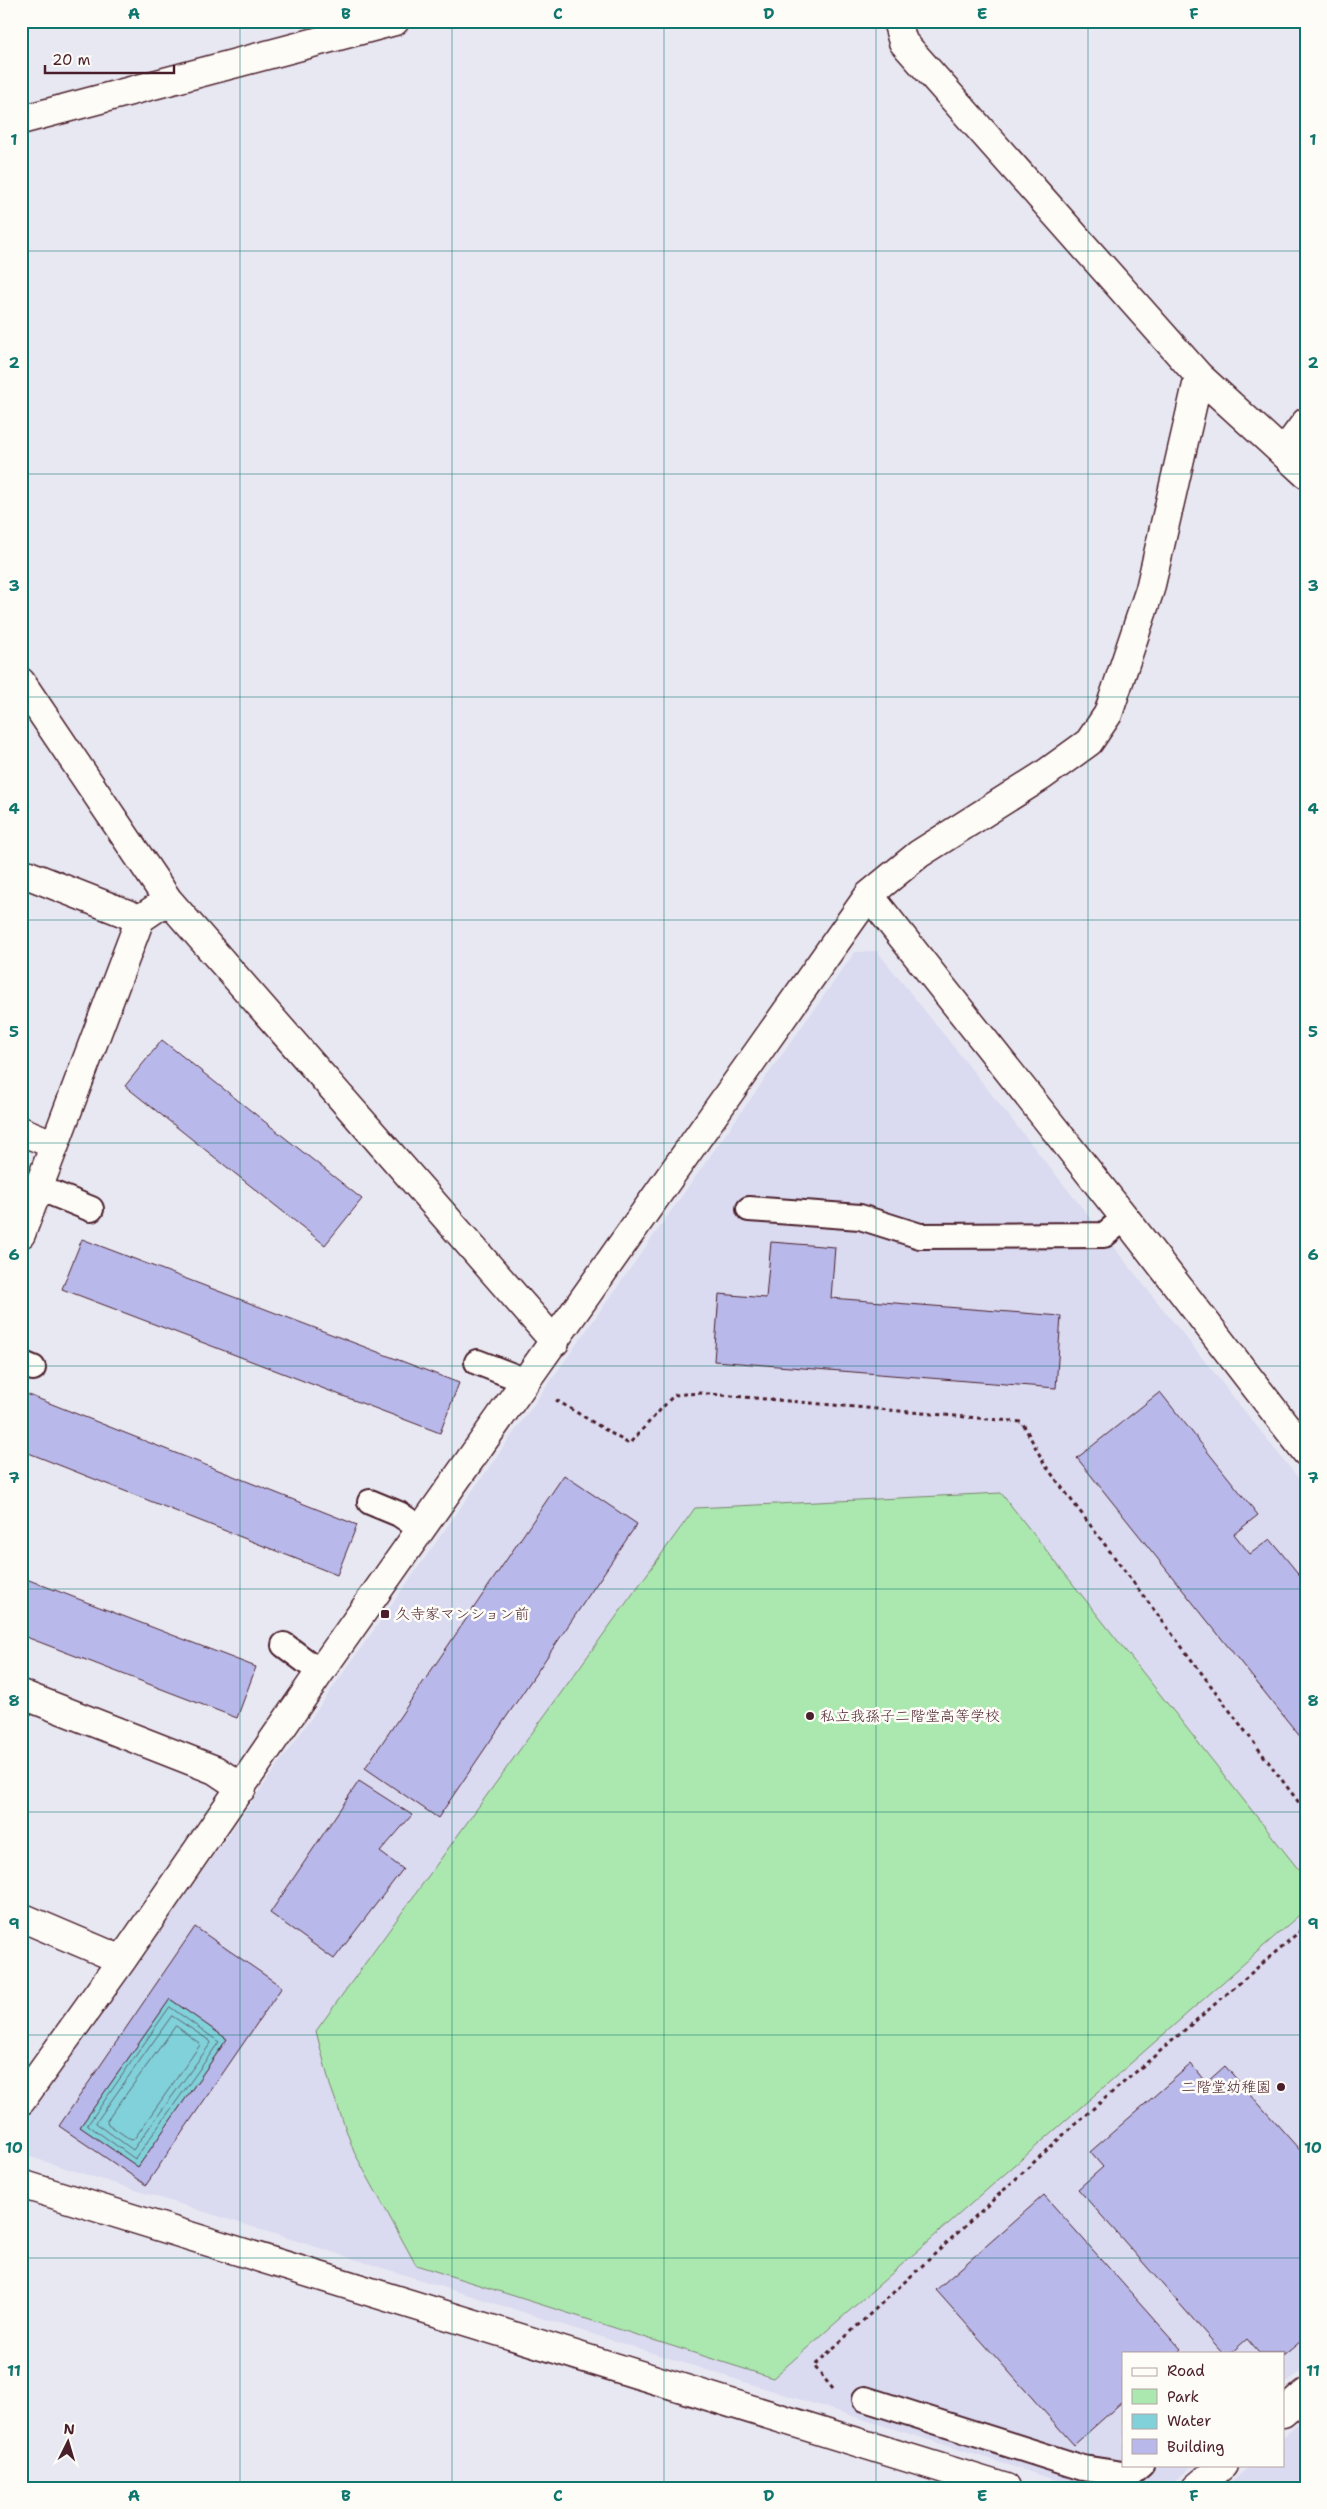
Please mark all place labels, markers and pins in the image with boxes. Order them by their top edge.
place label: 久寺家マンション前 [395,1604,529,1624]
marker: 久寺家マンション前 [379,1608,391,1620]
place label: 私立我孫子二階堂高等学校 [820,1706,1000,1726]
marker: 私立我孫子二階堂高等学校 [804,1710,816,1722]
place label: 二階堂幼稚園 [1181,2077,1271,2097]
marker: 二階堂幼稚園 [1275,2081,1287,2093]

